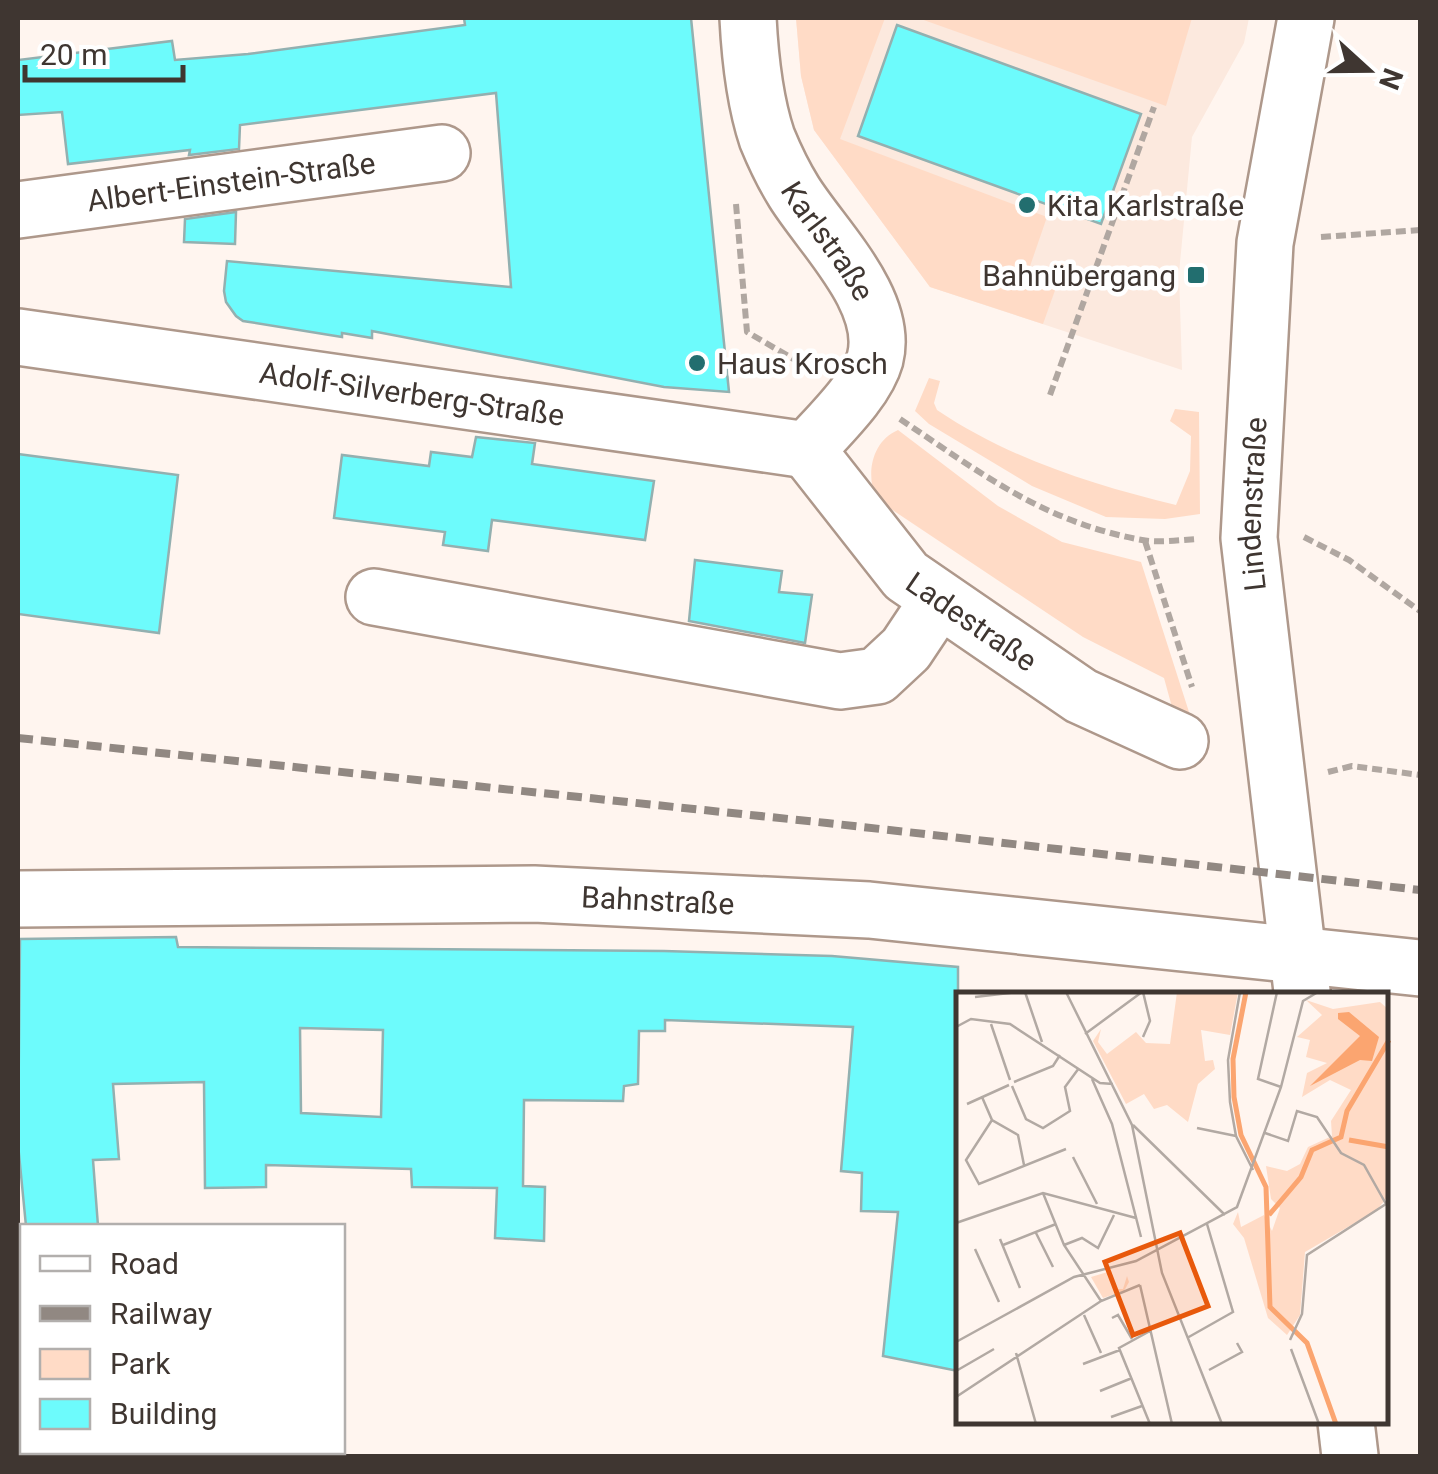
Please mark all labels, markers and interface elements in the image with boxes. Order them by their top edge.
scale bar [25,20,182,82]
north arrow [1318,20,1418,120]
text: 20 m [40,37,107,72]
text: N [1372,64,1410,94]
street label: Albert-Einstein-Straße [85,145,377,218]
street label: Karlstraße [774,175,882,306]
place label: Kita Karlstraße [1047,188,1244,223]
marker: Kita Karlstraße [1016,194,1038,216]
place label: Bahnübergang [982,258,1176,293]
marker: Bahnübergang [1185,264,1207,286]
place label: Haus Krosch [717,346,888,381]
marker: Haus Krosch [686,352,708,374]
street label: Adolf-Silverberg-Straße [257,354,567,433]
street label: Lindenstraße [1231,416,1273,593]
street label: Ladestraße [900,564,1044,678]
street label: Bahnstraße [581,879,735,921]
inset map [956,992,1388,1424]
legend [20,1224,345,1454]
text: Road [110,1246,179,1281]
text: Railway [110,1296,212,1331]
text: Park [110,1346,171,1381]
text: Building [110,1396,217,1431]

